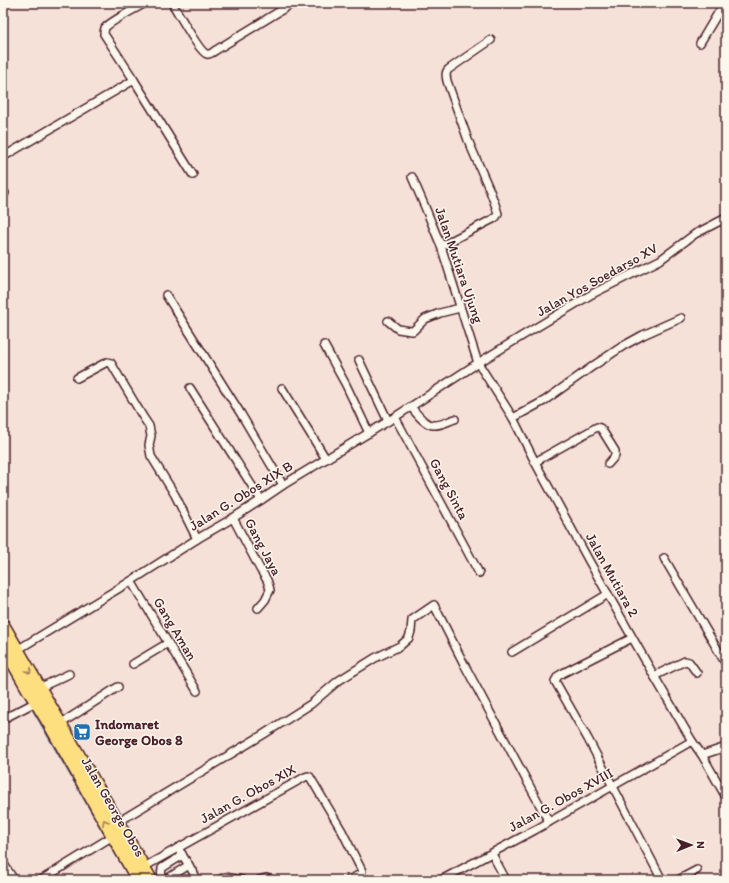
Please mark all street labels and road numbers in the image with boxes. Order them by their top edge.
street label: Jalan Mutiara Ujung [431,205,487,326]
street label: Jalan Yos Soedarso XV [534,239,661,320]
street label: Gang Sinta [426,455,473,523]
street label: Jalan G. Obos XIX B [186,457,296,535]
street label: Gang Jaya [241,515,285,579]
street label: Jalan Mutiara 2 [582,530,642,621]
street label: Gang Aman [150,594,201,664]
street label: Jalan George Obos [78,754,148,860]
street label: Jalan G. Obos XIX [197,760,299,827]
street label: Jalan G. Obos XVIII [506,764,616,836]

